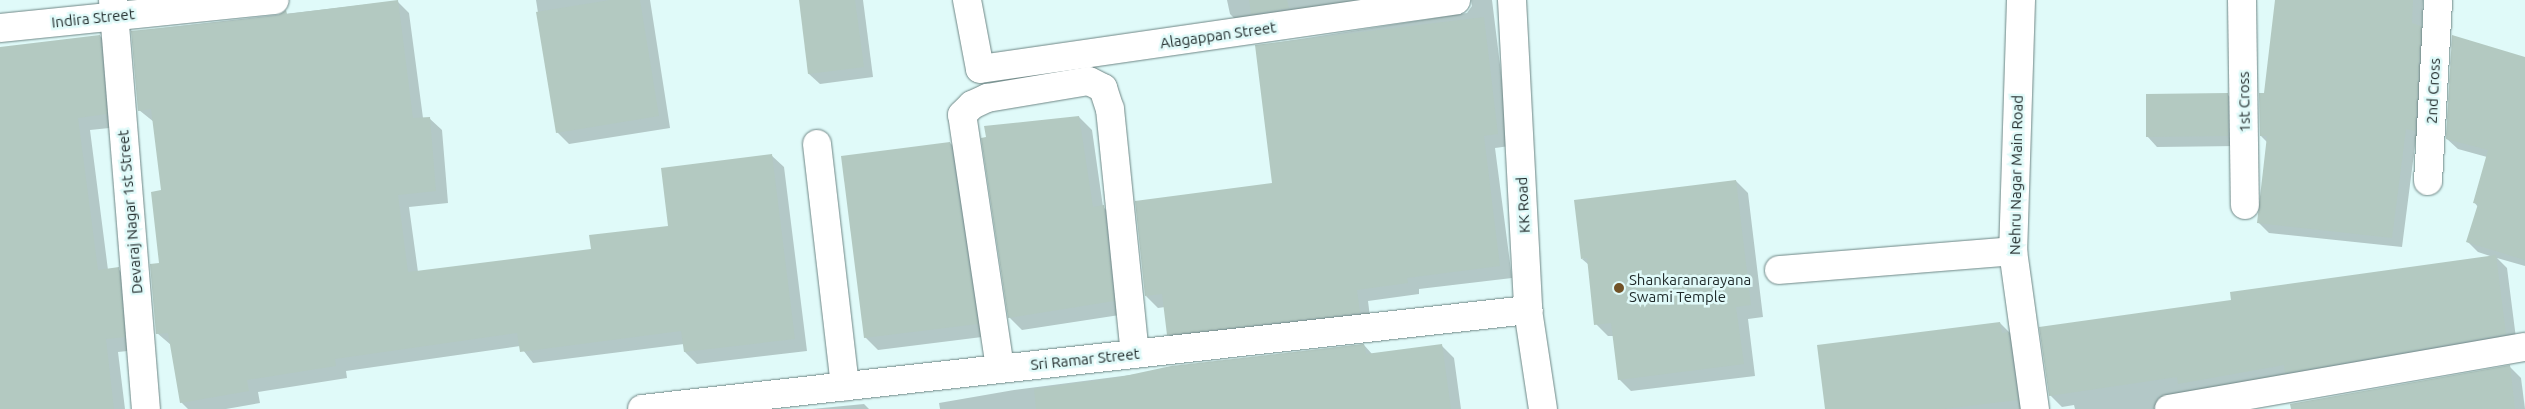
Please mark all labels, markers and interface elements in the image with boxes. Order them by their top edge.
street label: Indira Street [51,5,135,31]
street label: Alagappan Street [1159,18,1277,52]
street label: 2nd Cross [2422,58,2444,124]
street label: 1st Cross [2234,71,2254,133]
street label: Nehru Nagar Main Road [2006,95,2026,255]
street label: Devaraj Nagar 1st Street [114,129,146,295]
street label: KK Road [1513,176,1533,234]
place label: Shankaranarayana Swami Temple [1629,270,1751,305]
marker: Shankaranarayana Swami Temple [1613,282,1625,294]
street label: Sri Ramar Street [1030,344,1140,374]

